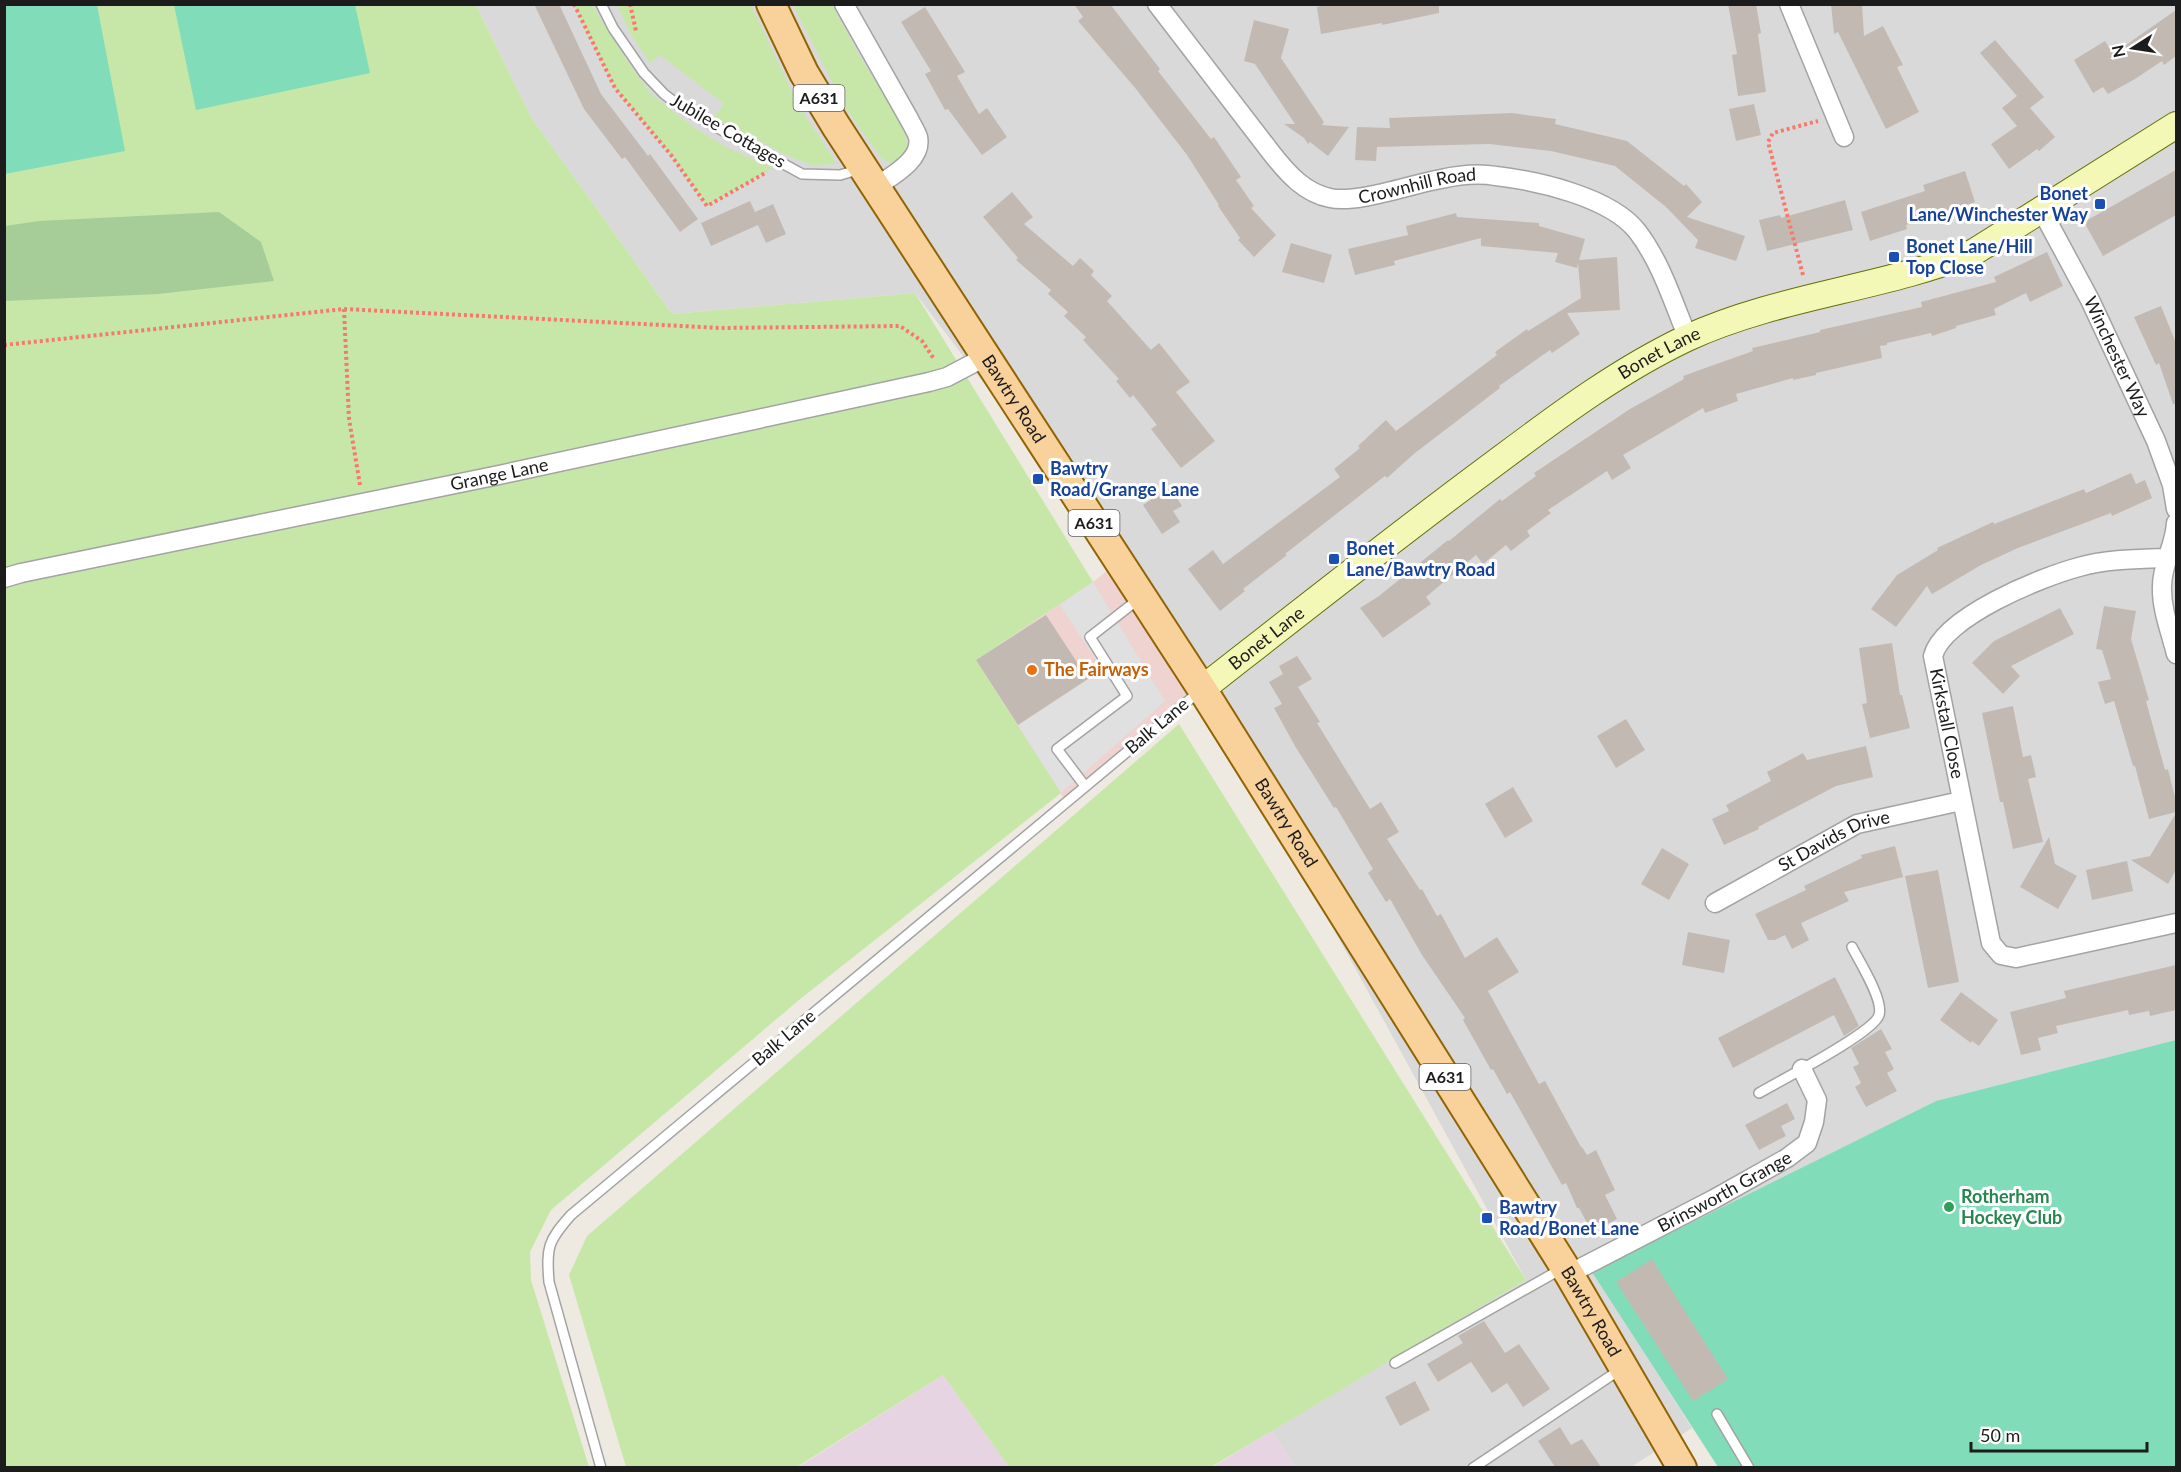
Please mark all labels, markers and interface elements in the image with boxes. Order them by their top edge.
north arrow [2103,18,2163,78]
text: N [2107,43,2128,59]
road number: A631 [794,85,844,111]
street label: Jubilee Cottages [667,88,790,172]
street label: Crownhill Road [1356,162,1476,208]
place label: Bonet Lane/Winchester Way [1908,182,2088,225]
marker: Bonet Lane/Winchester Way [2093,197,2107,211]
place label: Bonet Lane/Hill Top Close [1906,235,2033,278]
marker: Bonet Lane/Hill Top Close [1887,250,1901,264]
street label: Winchester Way [2080,293,2156,421]
street label: Bonet Lane [1614,322,1703,383]
street label: Bawtry Road [978,350,1051,447]
street label: Grange Lane [448,453,550,495]
place label: Bawtry Road/Grange Lane [1050,457,1200,500]
marker: Bawtry Road/Grange Lane [1031,472,1045,486]
road number: A631 [1068,510,1120,536]
place label: Bonet Lane/Bawtry Road [1346,537,1495,580]
marker: Bonet Lane/Bawtry Road [1327,552,1341,566]
street label: Bonet Lane [1224,601,1308,674]
place label: The Fairways [1044,658,1149,680]
marker: The Fairways [1025,663,1039,677]
street label: Kirkstall Close [1926,666,1969,780]
street label: Balk Lane [1120,692,1193,758]
street label: Bawtry Road [1251,774,1323,871]
street label: St Davids Drive [1774,805,1892,876]
street label: Balk Lane [747,1004,820,1070]
road number: A631 [1420,1064,1470,1090]
street label: Brinsworth Grange [1654,1146,1795,1236]
place label: Rotherham Hockey Club [1961,1185,2062,1228]
place label: Bawtry Road/Bonet Lane [1499,1196,1640,1239]
marker: Rotherham Hockey Club [1942,1200,1956,1214]
marker: Bawtry Road/Bonet Lane [1480,1211,1494,1225]
street label: Bawtry Road [1557,1262,1627,1360]
scale bar [1971,1415,2146,1453]
text: 50 m [1980,1424,2020,1446]

